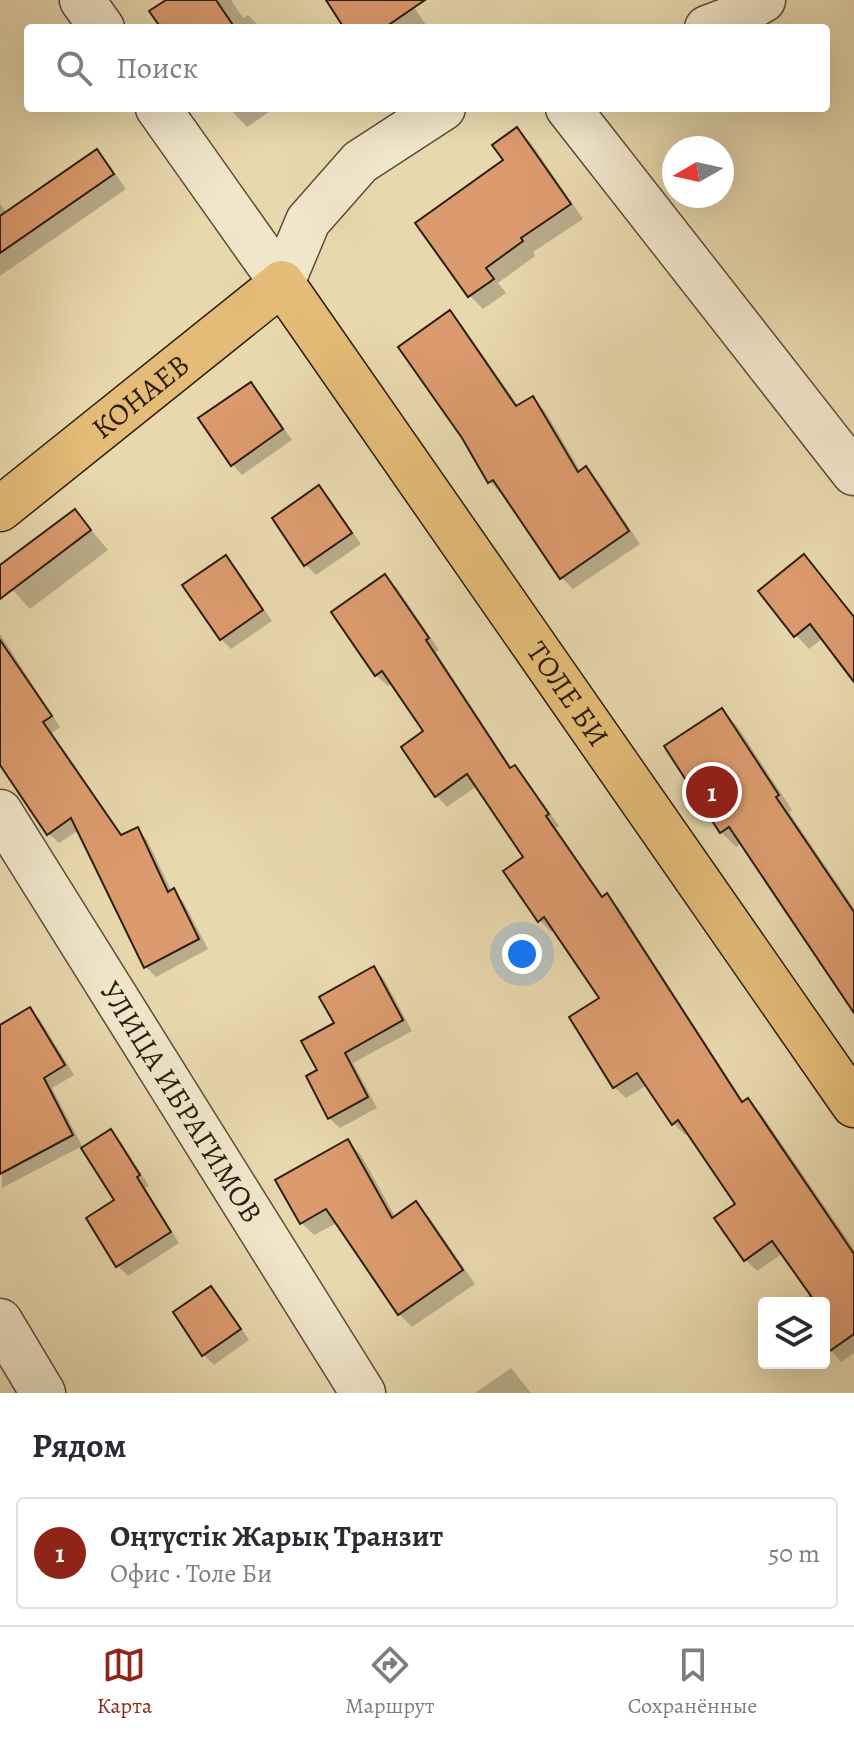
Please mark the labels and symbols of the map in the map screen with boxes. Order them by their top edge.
north arrow [662,136,734,208]
street label: КОНАЕВ [83,345,198,448]
street label: ТОЛЕ БИ [517,633,619,754]
pin: 1 [686,762,738,822]
your location [502,934,542,974]
street label: УЛИЦА ИБРАГИМОВ [91,974,272,1231]

